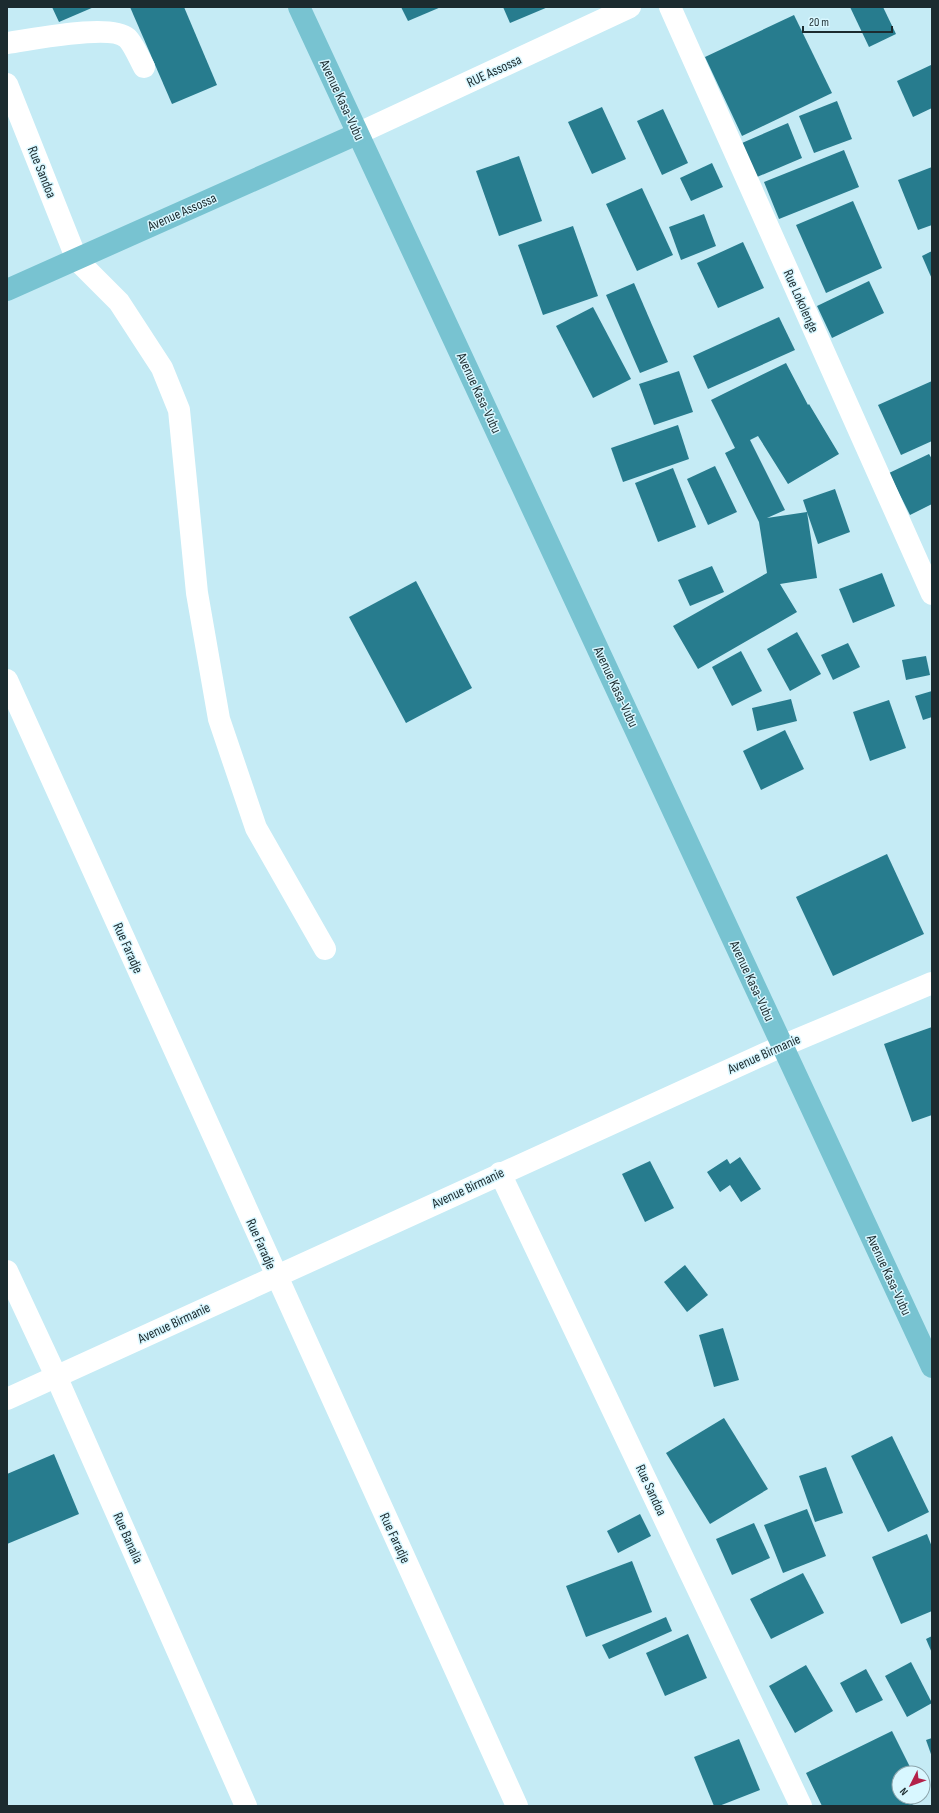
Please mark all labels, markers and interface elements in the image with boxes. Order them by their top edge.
scale bar [803,8,892,34]
text: 20 m [809,15,829,30]
street label: RUE Assossa [464,51,524,91]
street label: Avenue Kasa-Vubu [316,56,368,143]
street label: Rue Sandoa [24,144,60,200]
street label: Avenue Assossa [144,189,219,235]
street label: Rue Lokolenge [780,267,822,335]
street label: Avenue Kasa-Vubu [453,349,505,436]
street label: Avenue Kasa-Vubu [590,643,642,730]
street label: Rue Faradje [109,920,147,976]
street label: Avenue Kasa-Vubu [726,937,778,1024]
street label: Avenue Birmanie [724,1030,803,1078]
street label: Avenue Birmanie [428,1164,507,1213]
street label: Rue Faradje [242,1216,280,1272]
street label: Avenue Kasa-Vubu [863,1231,915,1318]
street label: Avenue Birmanie [134,1299,213,1348]
street label: Rue Sandoa [632,1462,670,1518]
street label: Rue Banalia [109,1510,147,1566]
street label: Rue Faradje [376,1510,414,1566]
north arrow [891,1765,931,1805]
text: N [897,1785,911,1798]

